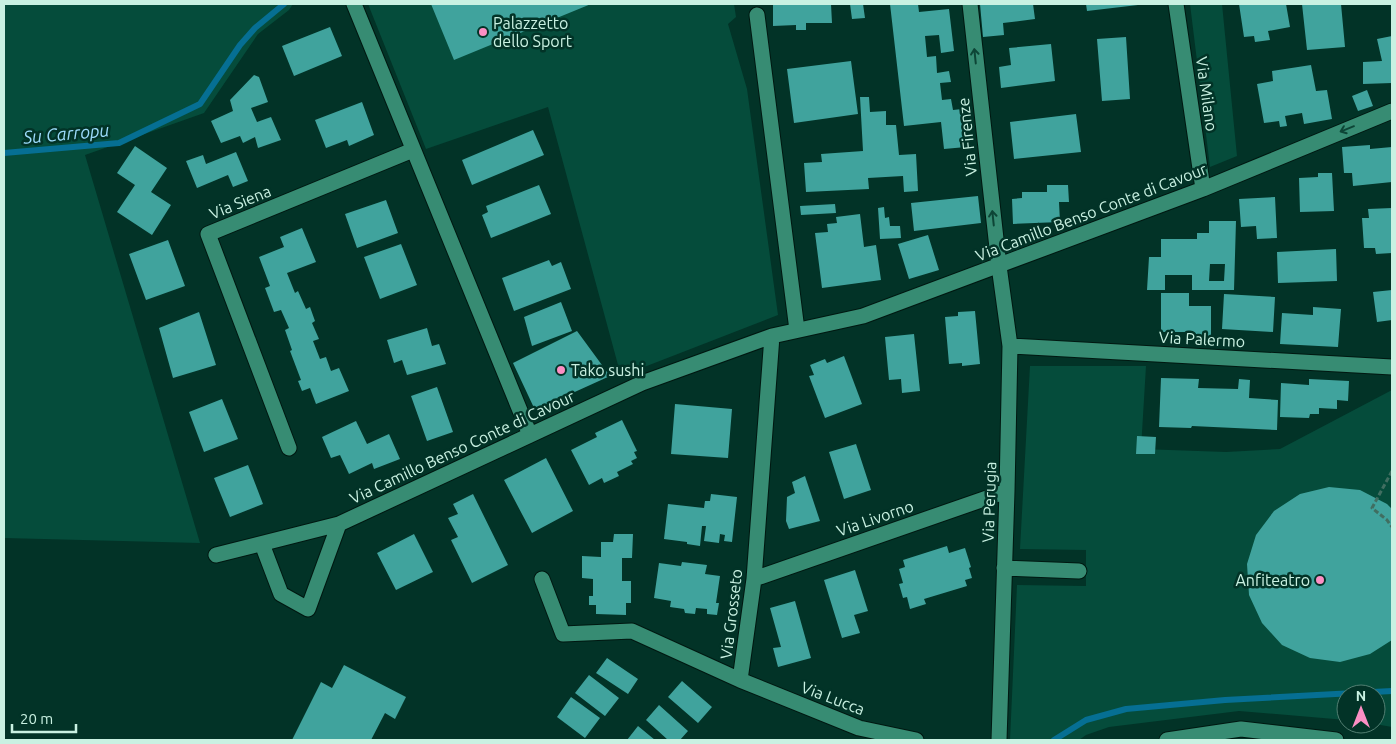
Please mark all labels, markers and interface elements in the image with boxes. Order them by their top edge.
place label: Palazzetto dello Sport [493,14,573,50]
marker: Palazzetto dello Sport [477,26,489,38]
one-way arrow [970,48,980,64]
street label: Via Milano [1193,56,1221,132]
street label: Via Firenze [954,97,980,177]
water label: Su Carropu [21,119,110,147]
one-way arrow [1340,125,1355,135]
street label: Via Camillo Benso Conte di Cavour [973,160,1209,264]
street label: Via Siena [207,181,273,223]
one-way arrow [988,210,998,226]
street label: Via Palermo [1158,328,1246,350]
place label: Tako sushi [571,361,644,379]
marker: Tako sushi [555,364,567,376]
street label: Via Camillo Benso Conte di Cavour [347,387,577,507]
street label: Via Perugia [979,461,999,543]
street label: Via Livorno [834,496,916,540]
street label: Via Grosseto [717,568,745,660]
place label: Anfiteatro [1235,571,1310,589]
marker: Anfiteatro [1314,574,1326,586]
street label: Via Lucca [799,678,867,718]
north arrow [1336,684,1386,734]
text: N [1356,688,1366,704]
scale bar [12,702,76,734]
text: 20 m [20,710,53,727]

